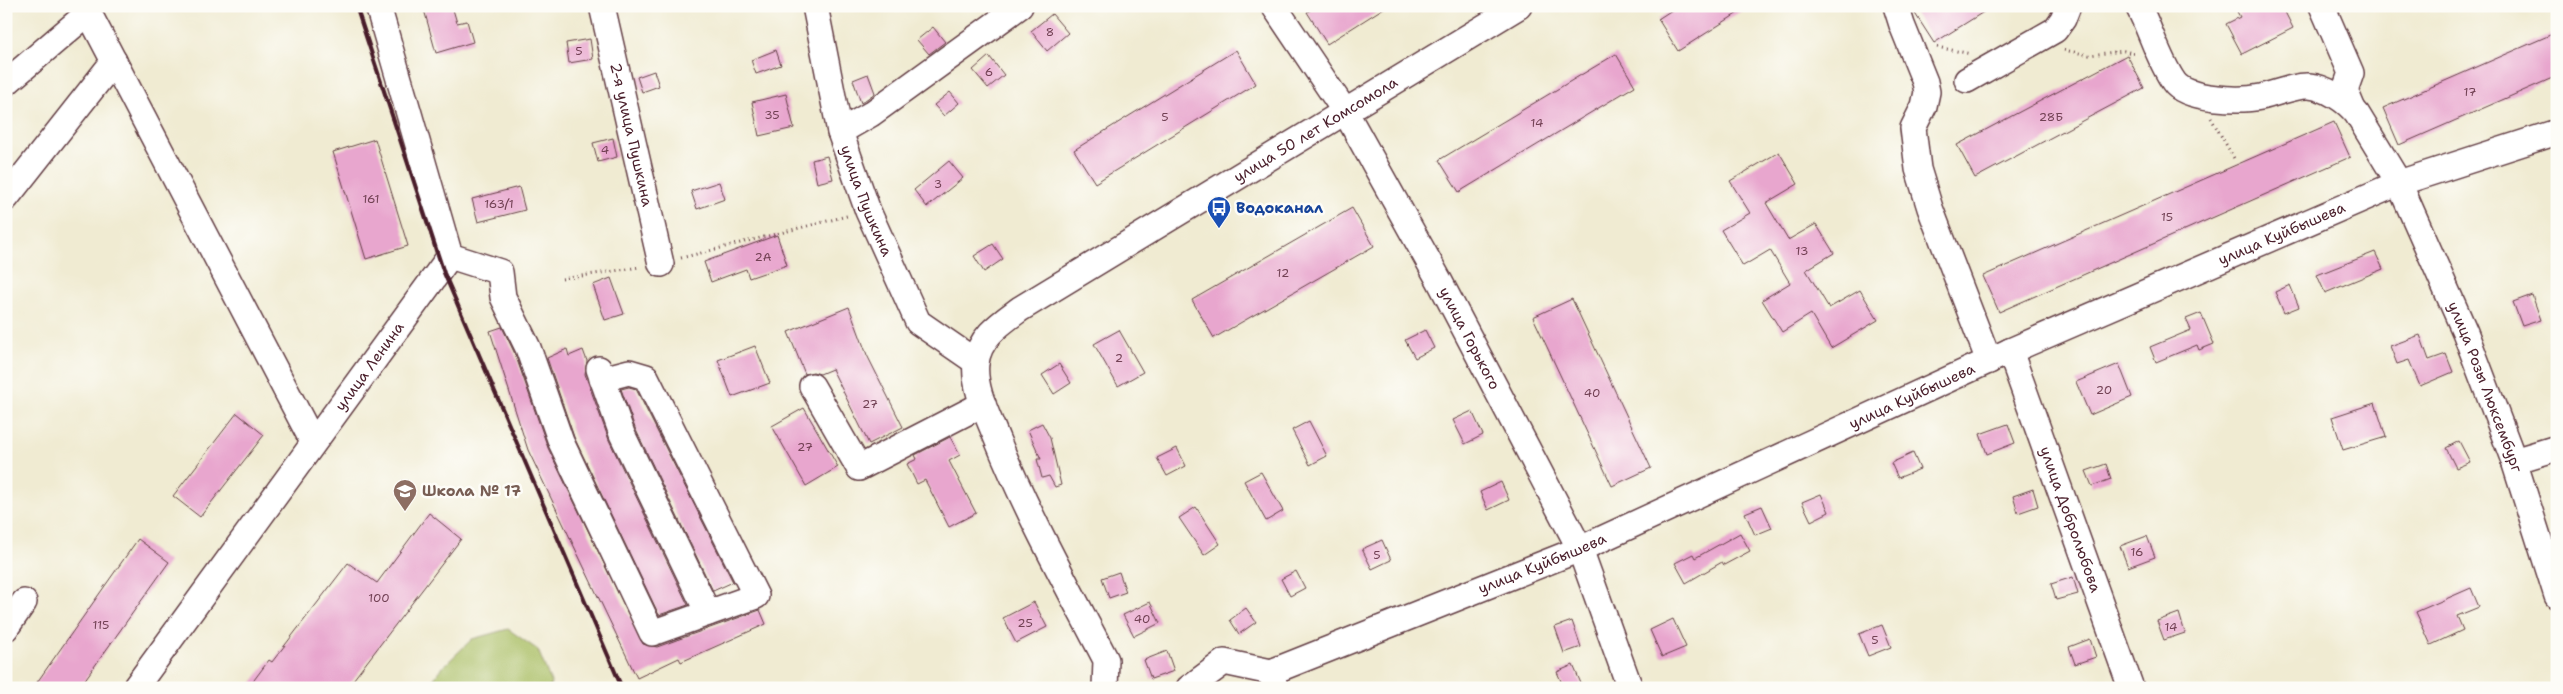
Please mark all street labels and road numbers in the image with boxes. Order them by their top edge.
street label: 2-я улица Пушкина [605,61,658,209]
street label: улица 50 лет Комсомола [1230,72,1402,187]
street label: улица Пушкина [835,142,897,260]
street label: улица Куйбышева [2215,197,2349,270]
street label: улица Горького [1434,284,1505,393]
street label: улица Розы Люксембург [2443,298,2527,475]
street label: улица Ленина [330,317,409,415]
street label: улица Куйбышева [1846,358,1979,434]
street label: улица Добролюбова [2035,444,2106,596]
street label: улица Куйбышева [1475,528,1610,599]

